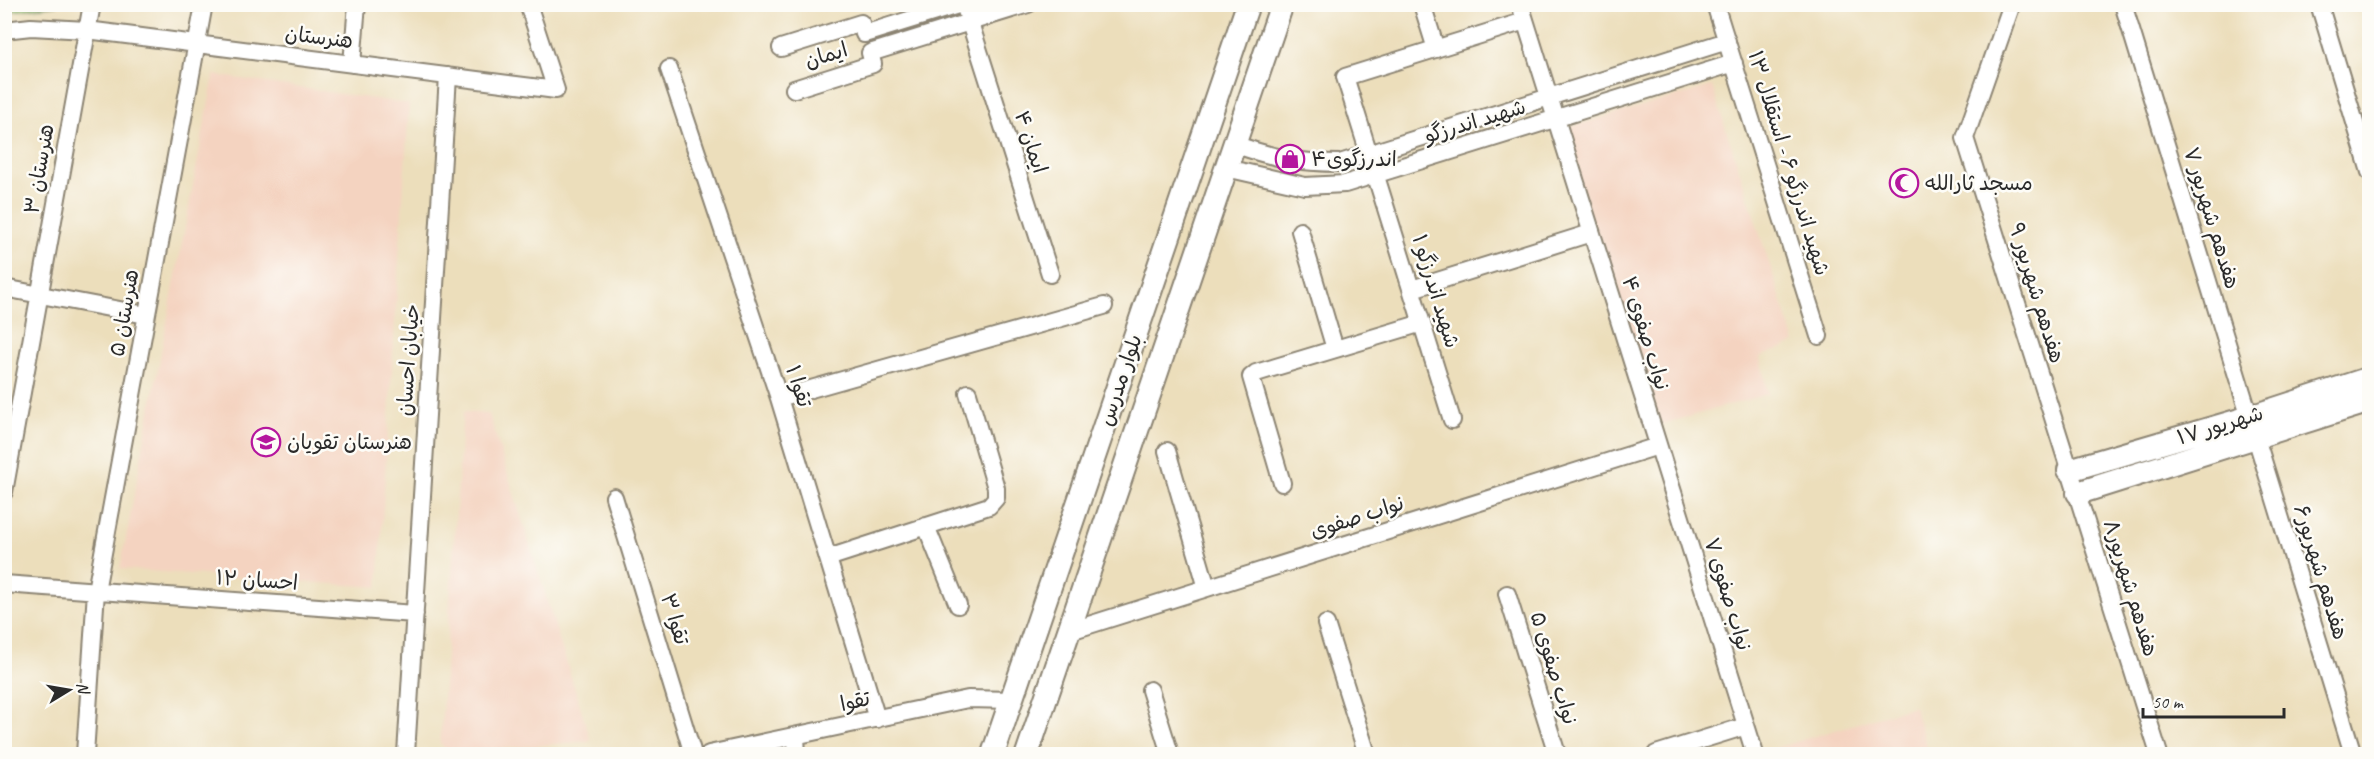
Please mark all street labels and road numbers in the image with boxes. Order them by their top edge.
street label: هنرستان [283,20,355,54]
street label: ایمان [801,36,851,74]
street label: شهید اندرزگو ۶ - استقلال ۱۳ [1742,47,1836,279]
street label: شهید اندرزگو [1419,93,1529,149]
street label: ایمان ۴ [1009,107,1053,177]
street label: هنرستان ۳ [18,122,60,216]
street label: هفدهم شهریور ۷ [2175,144,2246,293]
street label: هفدهم شهریور ۹ [2000,220,2071,367]
street label: شهید اندرزگو ۱ [1406,231,1466,351]
street label: هنرستان ۵ [104,267,144,359]
street label: نواب صفوی ۴ [1616,273,1676,393]
street label: خیابان احسان [391,303,425,417]
street label: بلوار مدرس [1092,331,1148,429]
street label: تقوا ۱ [780,362,818,411]
street label: ۱۷ شهریور [2174,400,2266,450]
street label: نواب صفوی [1307,490,1407,544]
street label: هفدهم شهریور۶ [2285,501,2354,643]
street label: هفدهم شهریور۸ [2095,516,2164,660]
street label: نواب صفوی ۷ [1699,534,1757,654]
street label: احسان ۱۲ [215,564,299,596]
street label: تقوا ۳ [655,590,695,649]
street label: نواب صفوی ۵ [1525,609,1583,727]
street label: تقوا [837,685,873,717]

